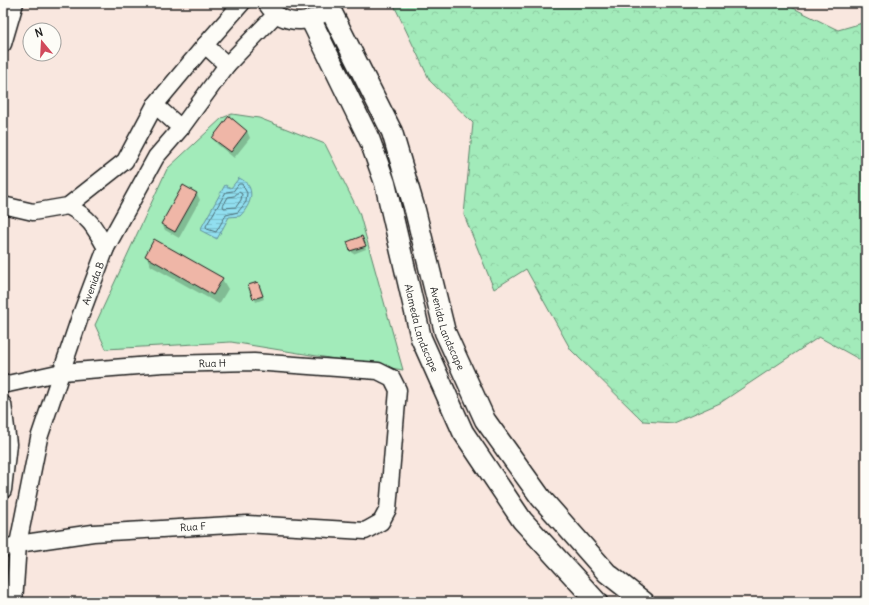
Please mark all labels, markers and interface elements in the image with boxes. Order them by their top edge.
north arrow [22,22,62,62]
text: N [33,25,45,40]
street label: Avenida B [79,259,107,307]
street label: Alameda Landscape [402,283,442,374]
street label: Avenida Landscape [428,285,468,372]
street label: Rua H [198,356,226,370]
street label: Rua F [180,520,207,534]

